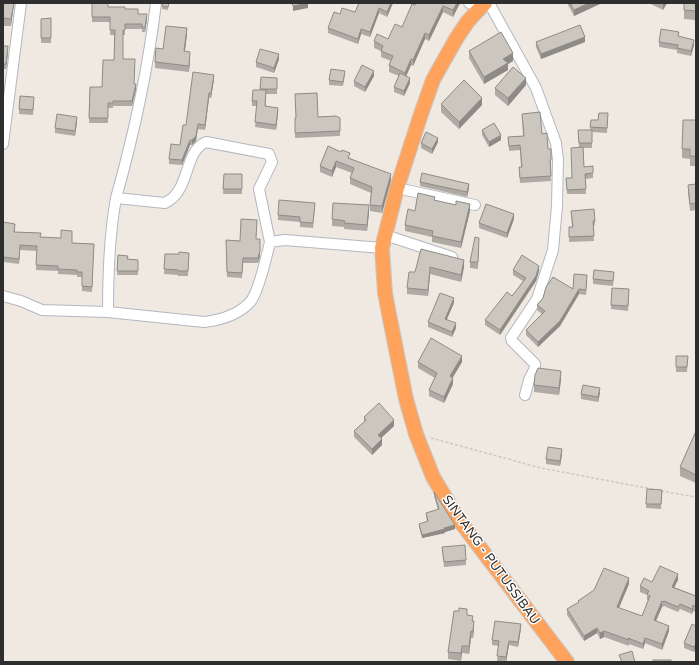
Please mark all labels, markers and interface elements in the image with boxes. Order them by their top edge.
street label: SINTANG - PUTUSSIBAU [439,492,543,628]

